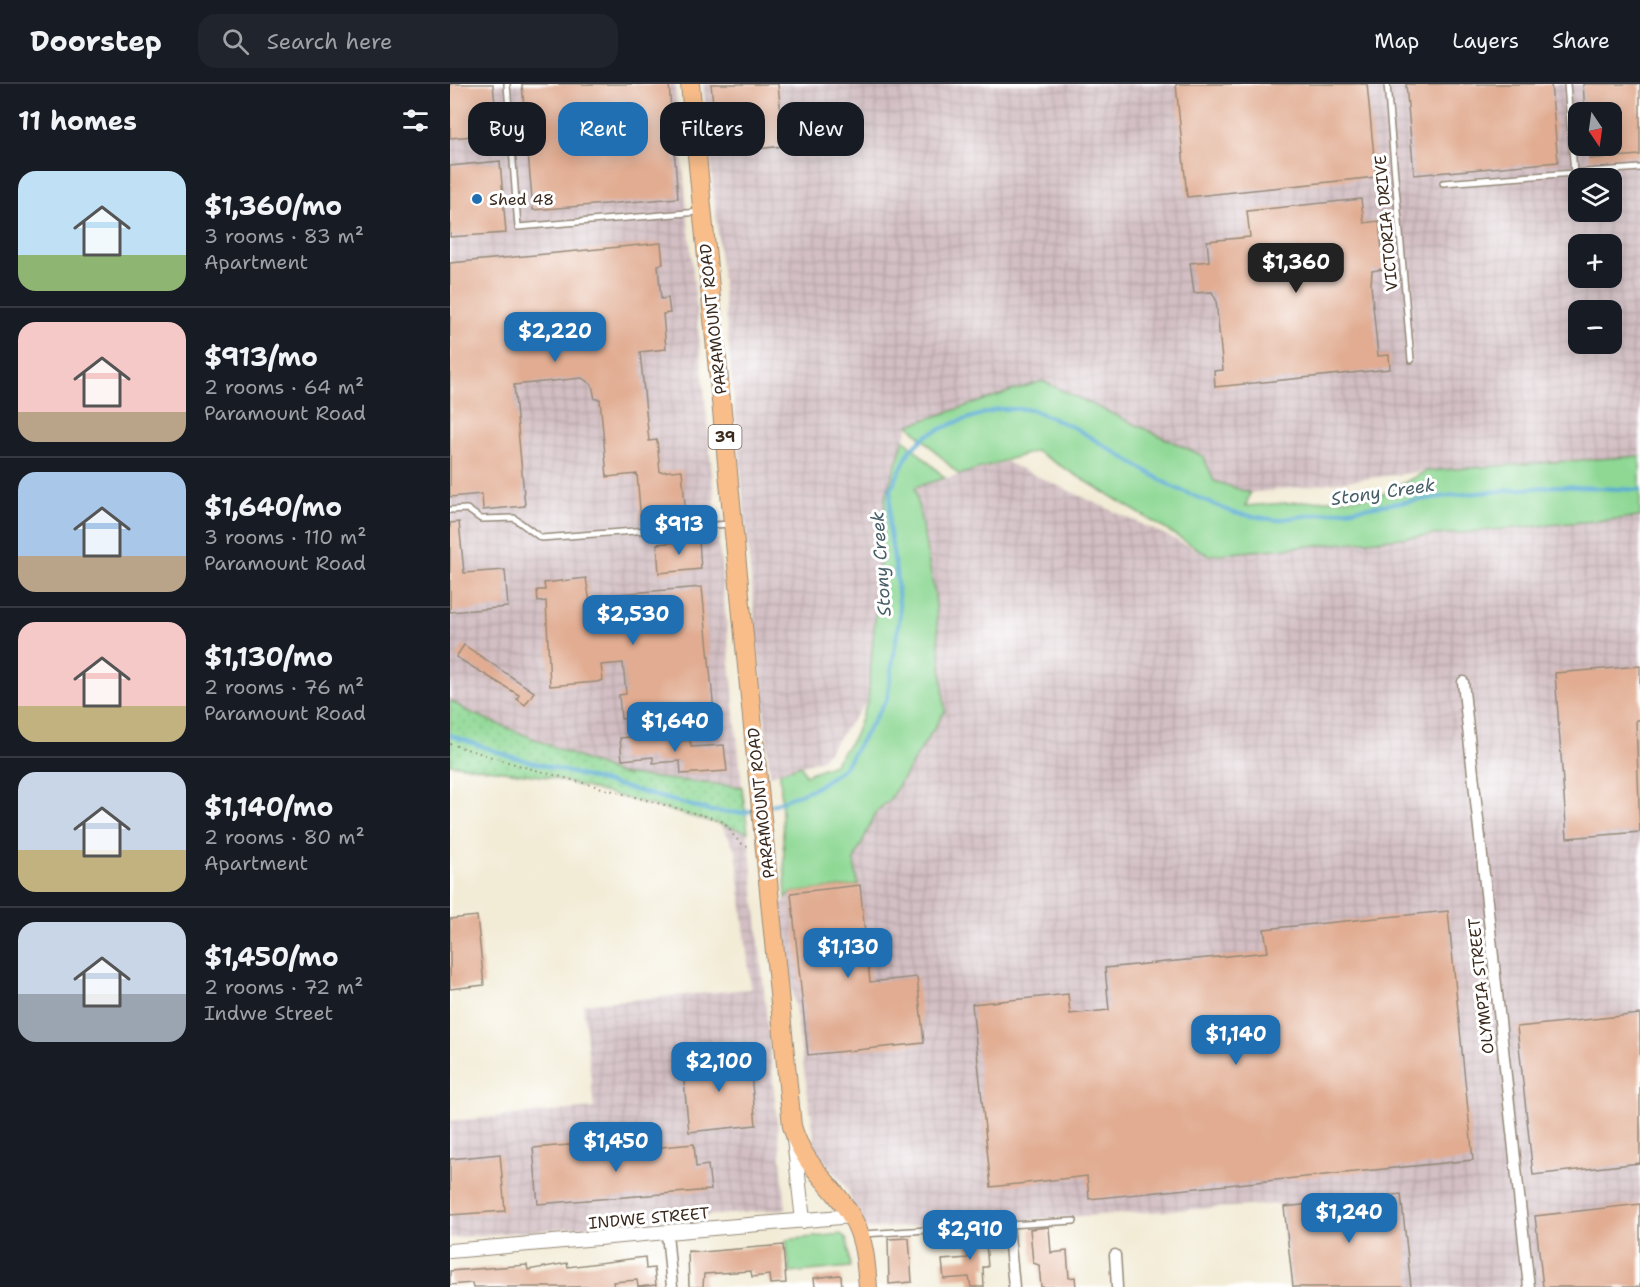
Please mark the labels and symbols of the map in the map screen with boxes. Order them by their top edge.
north arrow [1568,102,1622,156]
street label: VICTORIA DRIVE [1370,154,1402,292]
place label: Shed 48 [489,189,554,210]
marker: Shed 48 [470,192,484,206]
street label: PARAMOUNT ROAD [695,242,731,396]
pin: $1,360 [1247,243,1345,294]
pin: $2,220 [506,312,604,363]
road number: 39 [708,425,742,449]
water label: Stony Creek [1329,473,1437,511]
pin: $913 [643,505,715,556]
water label: Stony Creek [865,510,897,617]
pin: $2,530 [584,595,682,646]
pin: $1,640 [626,702,724,753]
street label: PARAMOUNT ROAD [743,726,779,880]
street label: OLYMPIA STREET [1463,917,1499,1055]
pin: $1,130 [799,928,897,979]
pin: $1,140 [1187,1015,1285,1066]
pin: $2,100 [670,1042,768,1093]
pin: $1,450 [567,1122,665,1173]
pin: $1,240 [1300,1193,1398,1244]
street label: INDWE STREET [588,1202,710,1234]
pin: $2,910 [921,1210,1019,1261]

